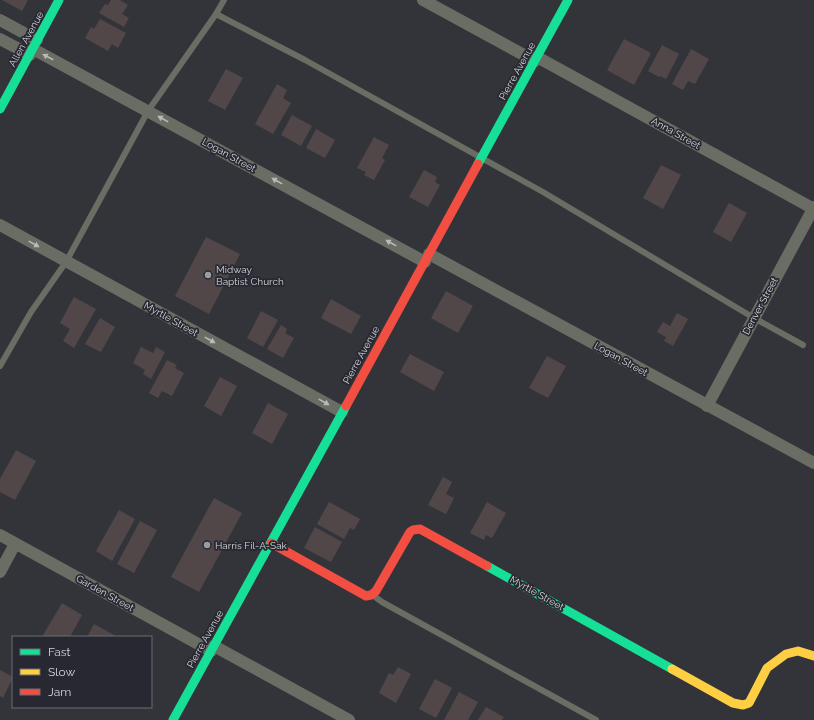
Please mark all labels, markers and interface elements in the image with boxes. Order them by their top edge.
street label: Allen Avenue [6,9,46,68]
street label: Pierre Avenue [497,40,537,102]
one-way arrow [42,54,54,61]
one-way arrow [157,115,168,122]
street label: Anna Street [650,115,703,151]
street label: Logan Street [200,136,258,175]
one-way arrow [271,177,283,184]
one-way arrow [385,240,397,246]
one-way arrow [28,241,40,247]
place label: Midway Baptist Church [216,264,284,287]
marker: Midway Baptist Church [203,270,213,280]
street label: Denver Street [740,275,780,337]
street label: Myrtle Street [142,300,200,339]
street label: Pierre Avenue [341,324,381,386]
one-way arrow [204,337,215,343]
street label: Logan Street [592,340,650,379]
one-way arrow [318,399,330,406]
marker: Harris Fil-A-Sak [202,540,212,550]
place label: Harris Fil-A-Sak [215,540,288,551]
street label: Garden Street [74,573,136,614]
street label: Myrtle Street [508,574,566,613]
street label: Pierre Avenue [185,608,225,670]
legend [12,636,152,708]
text: Fast [48,645,71,659]
text: Slow [48,665,75,679]
text: Jam [48,685,71,699]

